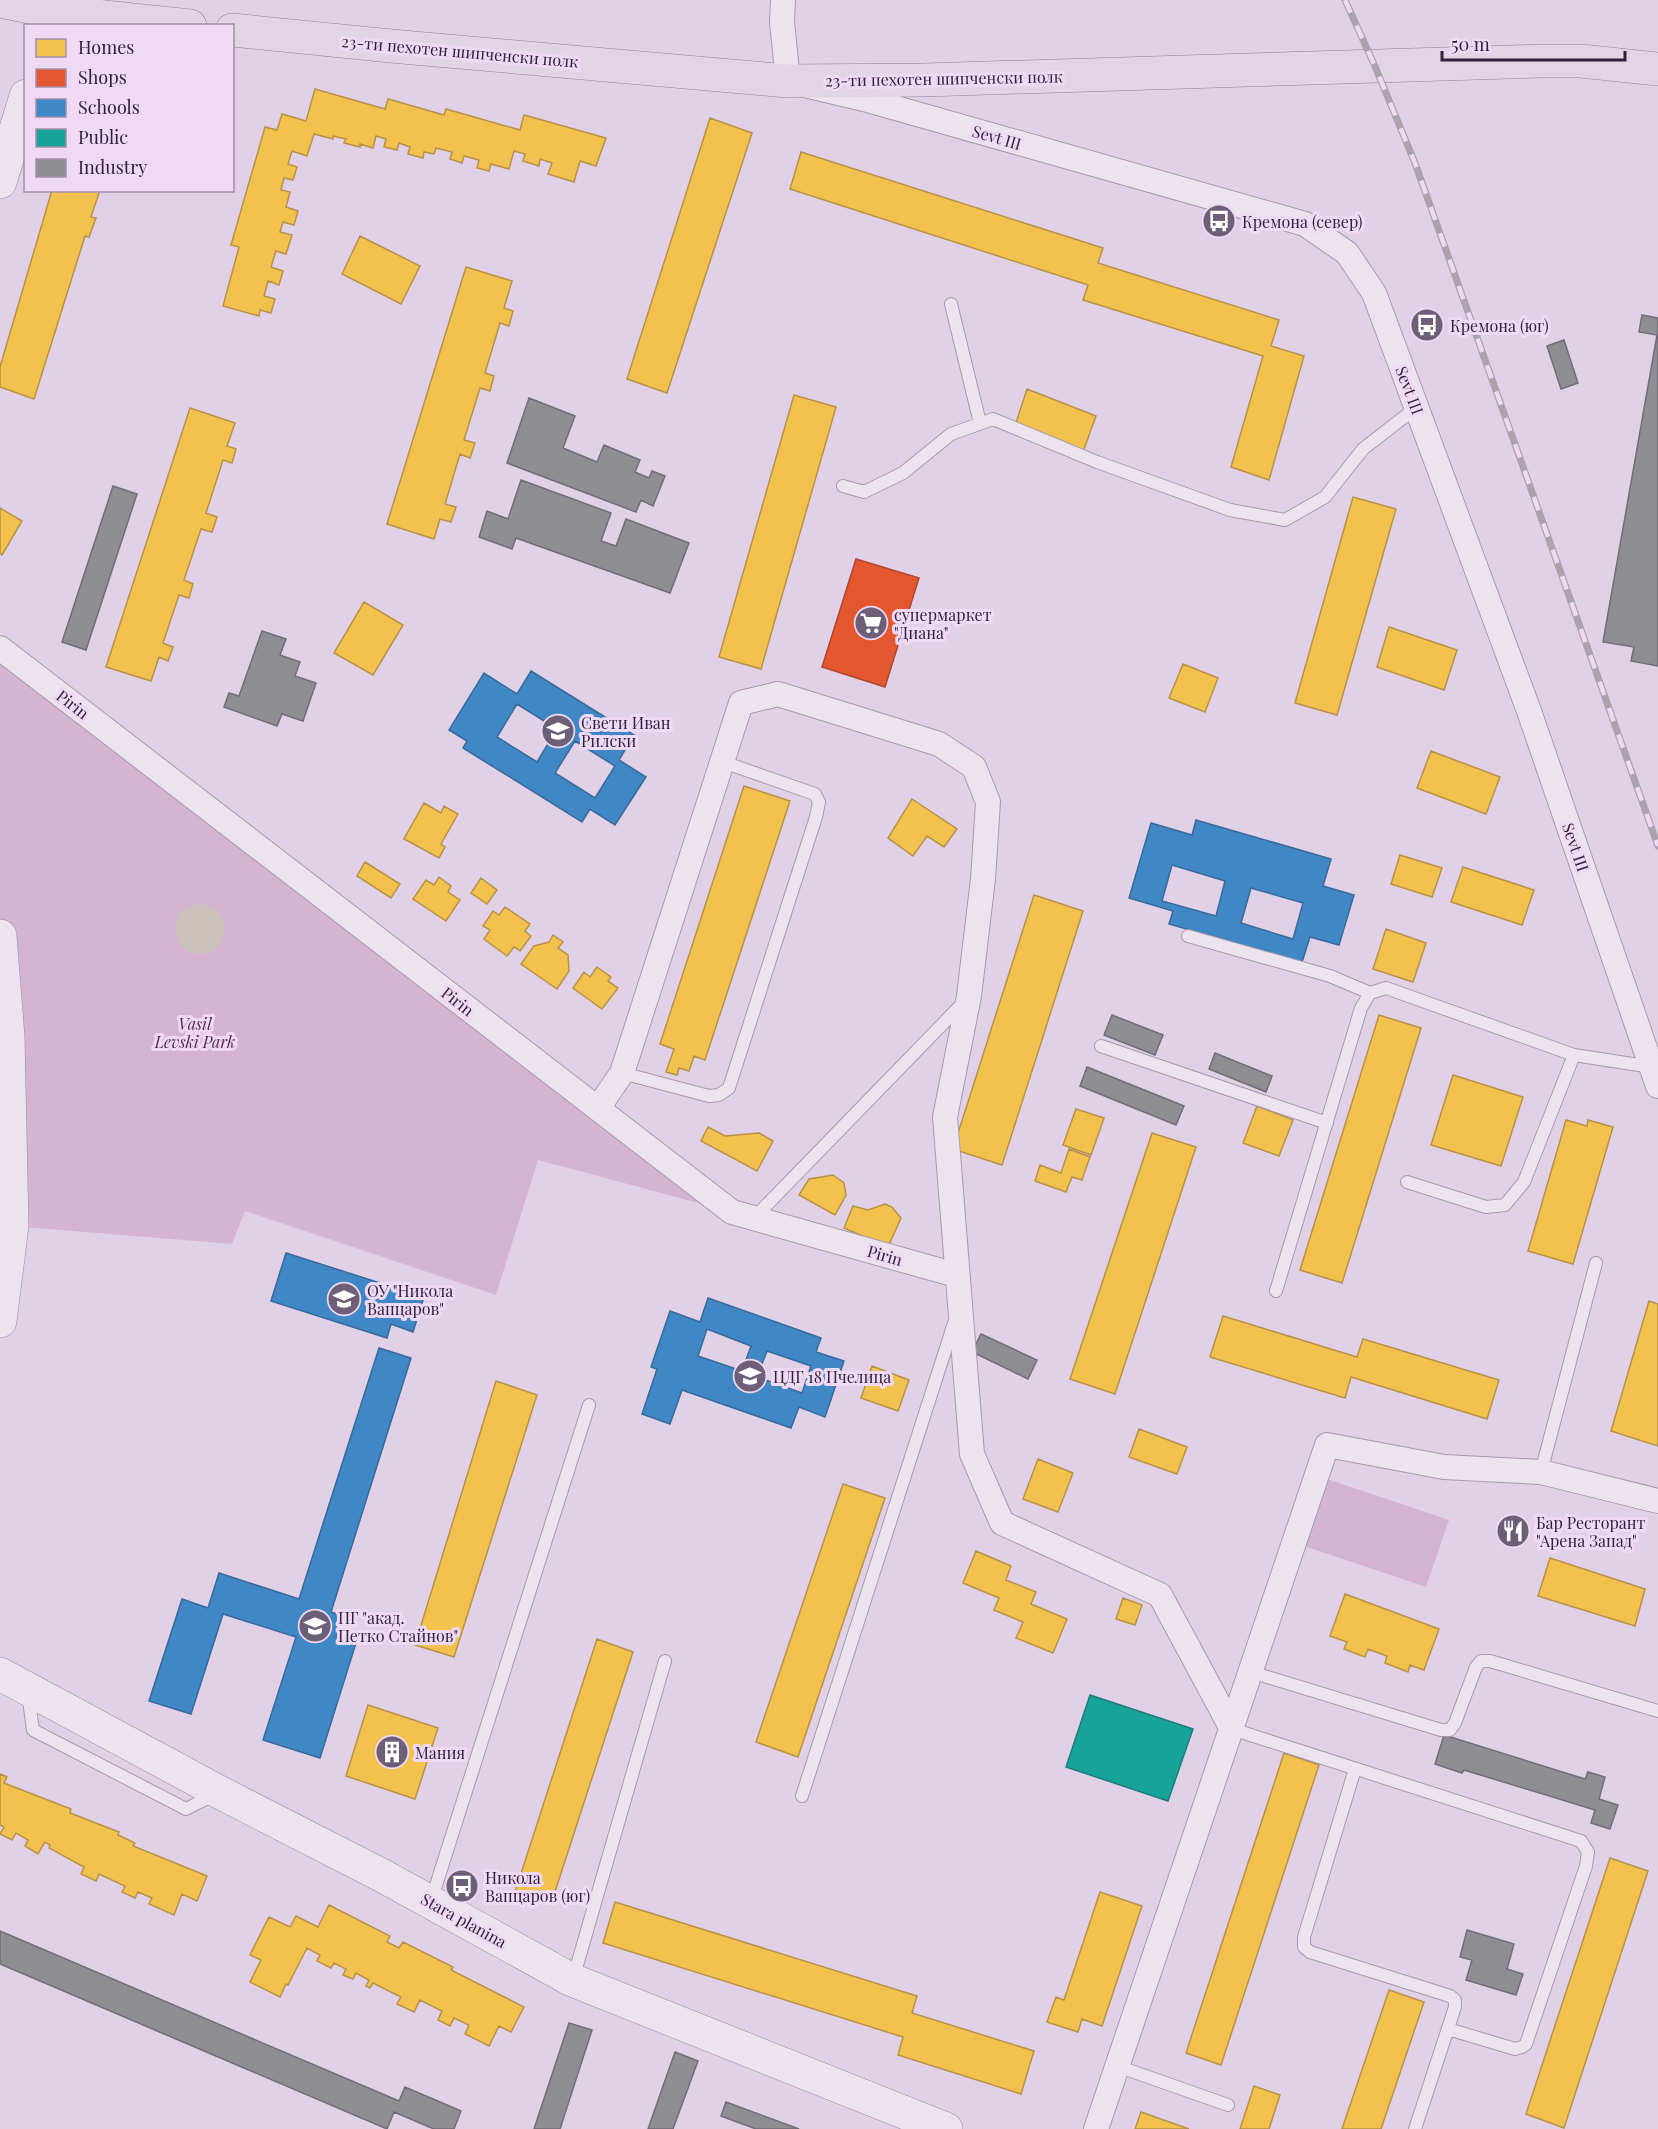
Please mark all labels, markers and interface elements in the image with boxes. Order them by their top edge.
legend [24,24,234,192]
scale bar [1442,24,1625,62]
street label: 23-ти пехотен шипченски полк [341,30,579,72]
text: 50 m [1451,32,1490,56]
text: Homes [78,35,134,59]
text: Shops [78,65,127,89]
street label: 23-ти пехотен шипченски полк [825,65,1063,91]
text: Schools [78,95,140,119]
street label: Sevt III [970,120,1024,154]
text: Public [78,125,128,149]
text: Industry [78,155,147,179]
bus stop icon: Кремона (север) [1201,203,1237,239]
place label: Кремона (север) [1242,211,1362,232]
bus stop icon: Кремона (юг) [1409,307,1445,343]
place label: Кремона (юг) [1450,315,1549,336]
street label: Sevt III [1391,363,1429,417]
place label: супермаркет "Диана" [894,604,992,643]
supermarket icon: супермаркет "Диана" [853,605,889,641]
street label: Pirin [53,685,94,723]
place label: Свети Иван Рилски [581,712,671,751]
school or university icon: Свети Иван Рилски [540,713,576,749]
street label: Sevt III [1558,820,1594,874]
street label: Pirin [438,982,479,1020]
park label: Vasil Levski Park [154,1013,235,1052]
street label: Pirin [865,1240,905,1270]
place label: ОУ "Никола Вапцаров" [367,1280,453,1319]
school or university icon: ОУ "Никола Вапцаров" [326,1281,362,1317]
school or university icon: ЦДГ 18 Пчелица [732,1358,768,1394]
place label: ЦДГ 18 Пчелица [773,1366,891,1387]
place label: Бар Ресторант "Арена Запад" [1536,1512,1646,1551]
restaurant icon: Бар Ресторант "Арена Запад" [1495,1513,1531,1549]
place label: ПГ "акад. Петко Стайнов" [338,1607,458,1646]
school or university icon: ПГ "акад. Петко Стайнов" [297,1608,333,1644]
building icon: Мания [374,1734,410,1770]
place label: Мания [415,1742,466,1763]
place label: Никола Вапцаров (юг) [485,1867,590,1906]
bus stop icon: Никола Вапцаров (юг) [444,1868,480,1904]
street label: Stara planina [417,1888,511,1952]

